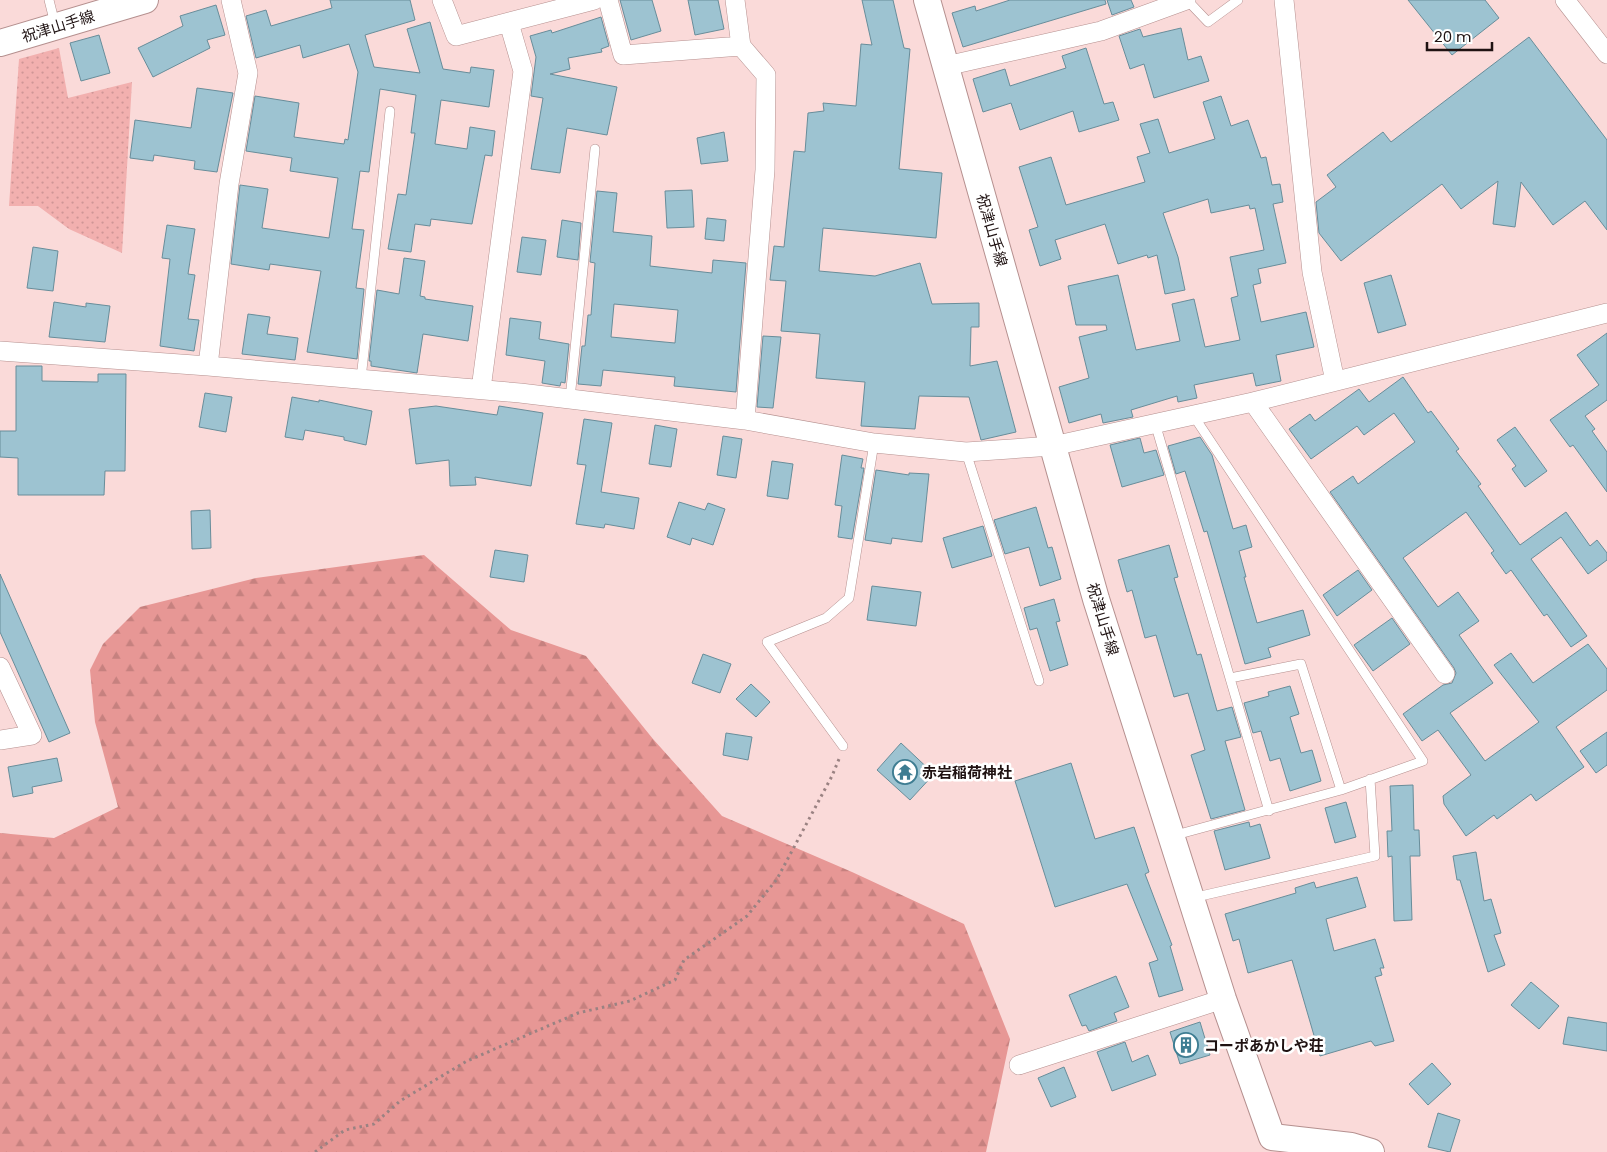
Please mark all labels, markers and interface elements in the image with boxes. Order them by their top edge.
street label: 祝津山手線 [19,5,97,47]
scale bar [1427,20,1492,52]
text: 20 m [1434,26,1472,47]
street label: 祝津山手線 [972,191,1012,269]
street label: 祝津山手線 [1082,580,1124,658]
temple icon: 赤岩稲荷神社 [892,759,918,785]
place label: 赤岩稲荷神社 [922,762,1012,783]
building icon: コーポあかしや荘 [1173,1032,1199,1058]
place label: コーポあかしや荘 [1204,1035,1324,1056]

